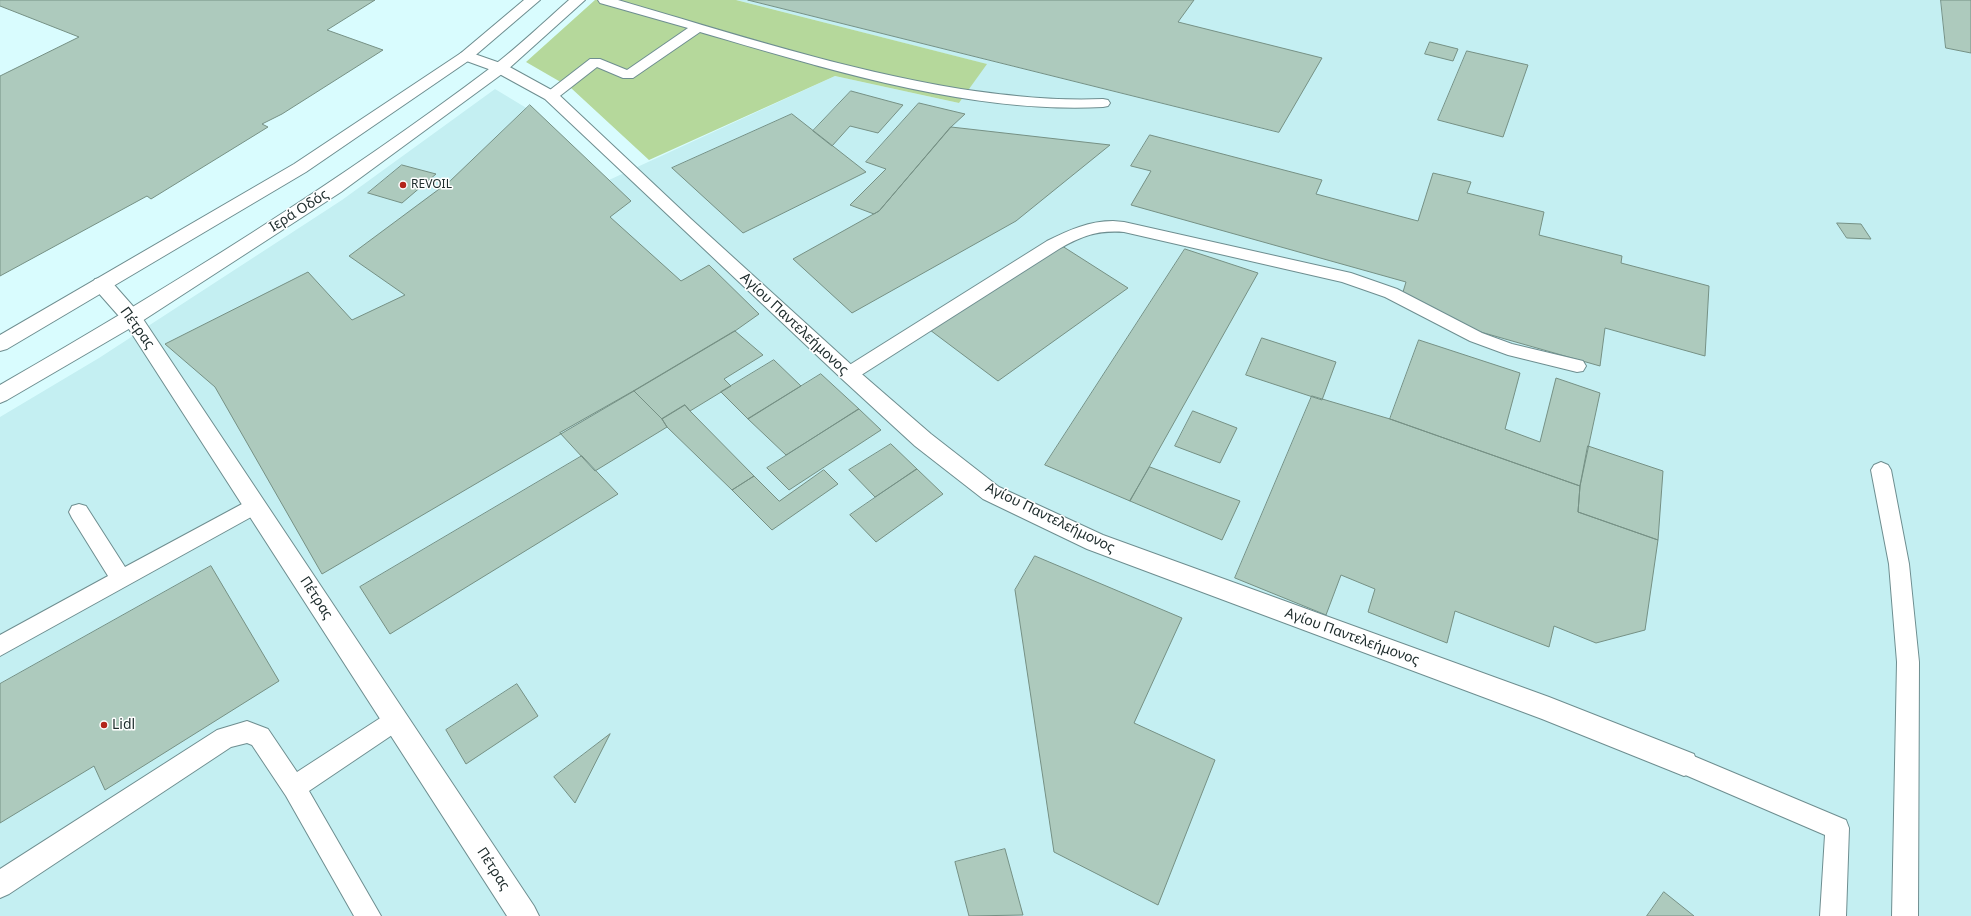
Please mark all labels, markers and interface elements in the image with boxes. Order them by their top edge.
place label: REVOIL [411,178,452,192]
marker: REVOIL [398,180,408,190]
street label: Ιερά Οδός [266,186,332,236]
street label: Αγίου Παντελεήμονος [736,269,852,379]
street label: Πέτρας [116,304,158,352]
street label: Αγίου Παντελεήμονος [983,479,1117,557]
street label: Πέτρας [296,574,336,622]
street label: Αγίου Παντελεήμονος [1282,605,1422,669]
place label: Lidl [112,717,135,733]
marker: Lidl [99,720,109,730]
street label: Πέτρας [473,845,513,893]

